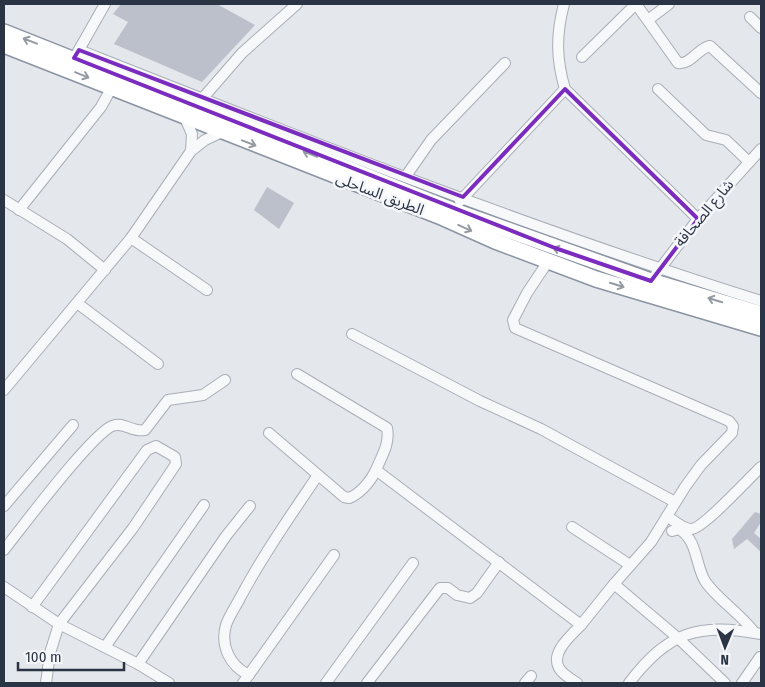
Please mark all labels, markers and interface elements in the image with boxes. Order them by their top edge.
one-way arrow [22,36,37,45]
one-way arrow [74,71,89,80]
one-way arrow [241,138,256,148]
one-way arrow [303,149,319,158]
street label: الطريق الساحلى [333,169,426,220]
street label: شارع الصحافة [671,175,740,252]
one-way arrow [457,223,472,233]
one-way arrow [553,245,568,254]
one-way arrow [609,280,625,290]
one-way arrow [707,295,723,305]
north arrow [700,622,750,672]
scale bar [18,640,124,672]
text: 100 m [25,648,62,666]
text: N [720,651,729,668]

